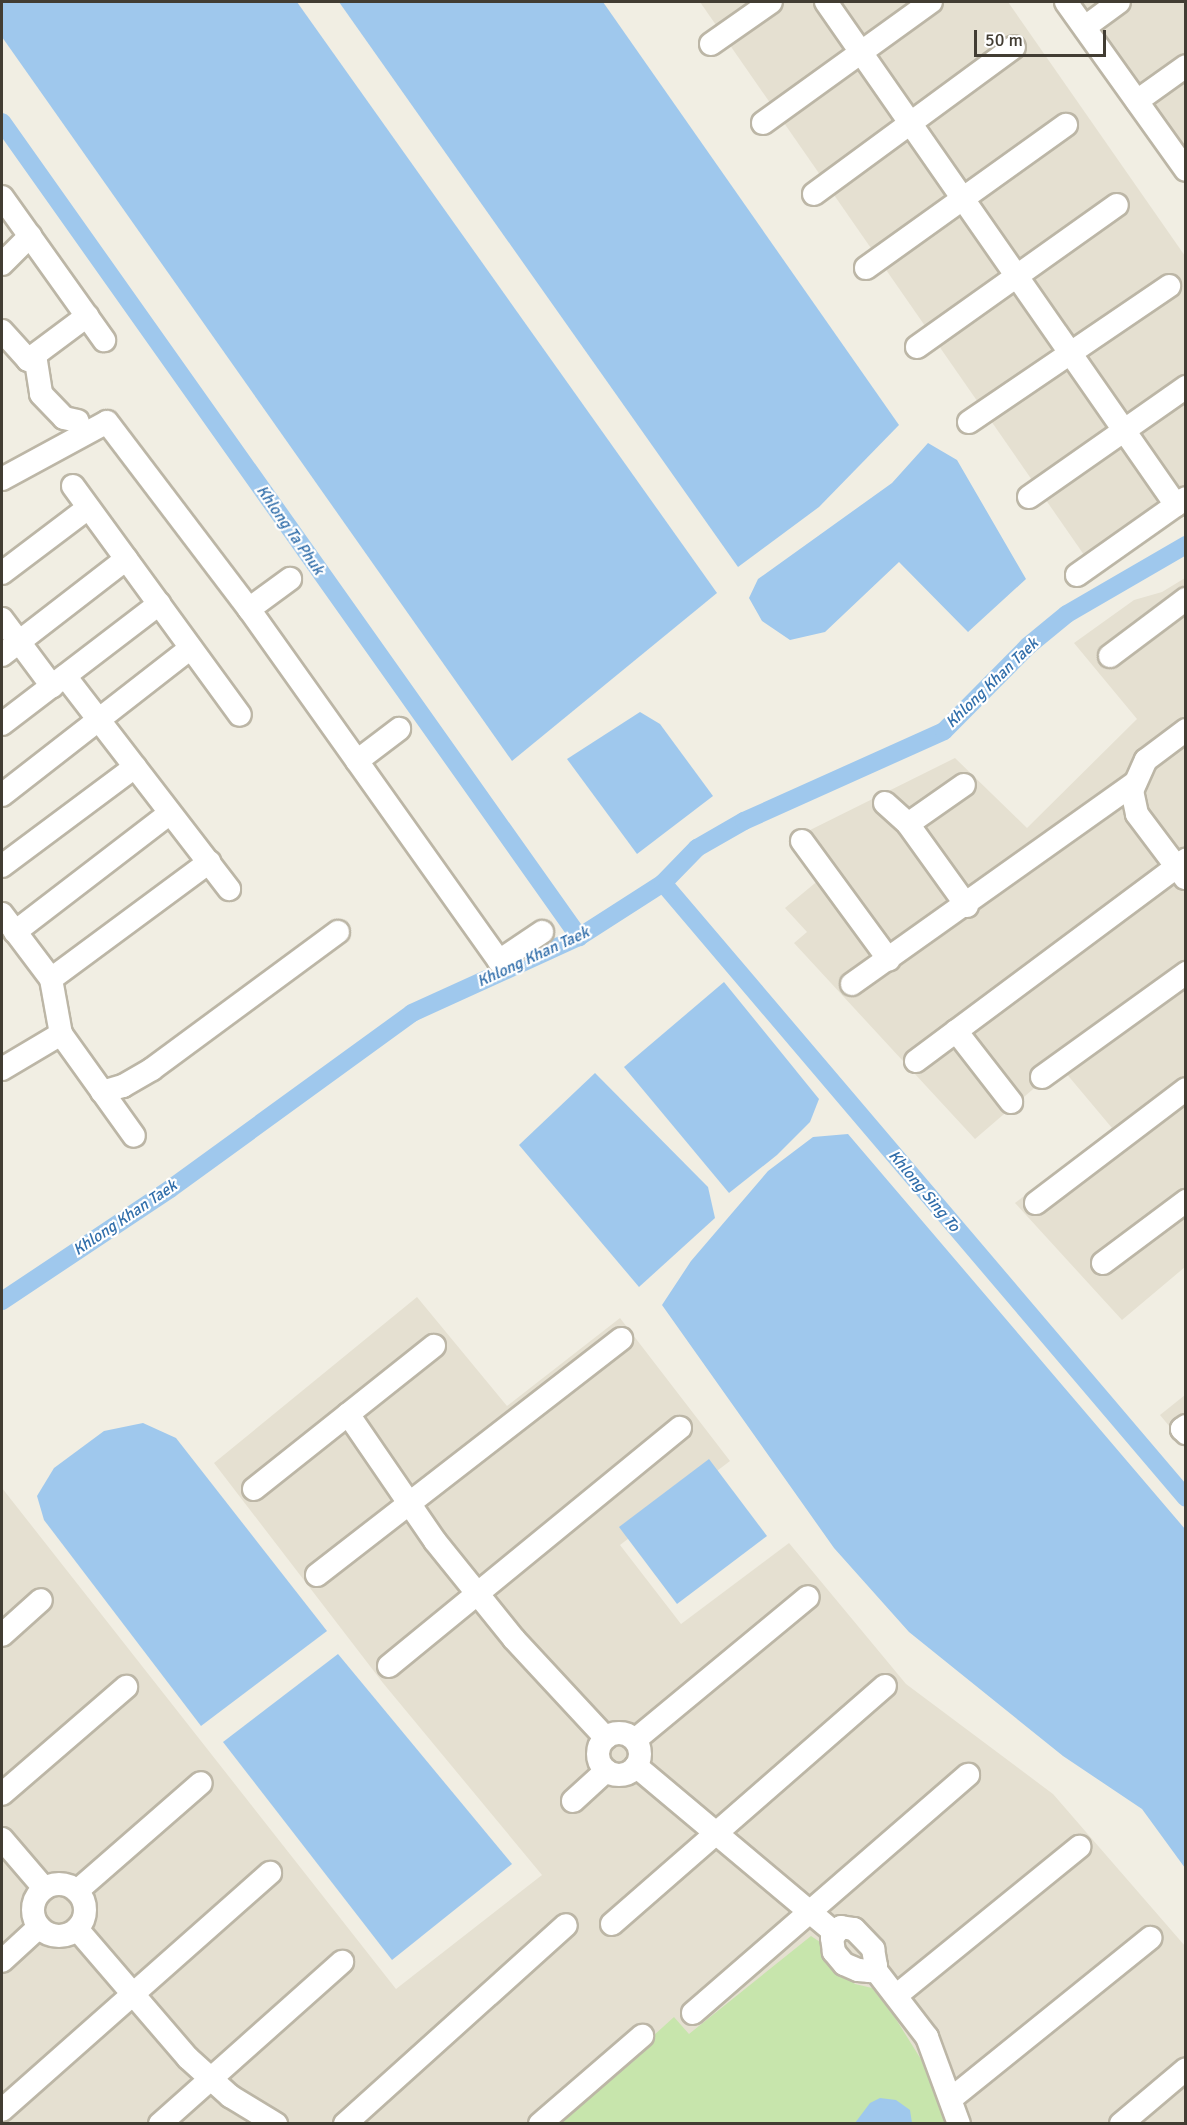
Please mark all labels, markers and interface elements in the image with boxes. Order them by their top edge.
scale bar [977,18,1109,56]
text: 50 m [985,29,1023,51]
water label: Khlong Ta Phuk [252,482,328,578]
water label: Khlong Khan Taek [942,634,1042,732]
water label: Khlong Khan Taek [474,923,592,991]
water label: Khlong Sing To [884,1146,964,1236]
water label: Khlong Khan Taek [69,1176,181,1260]

